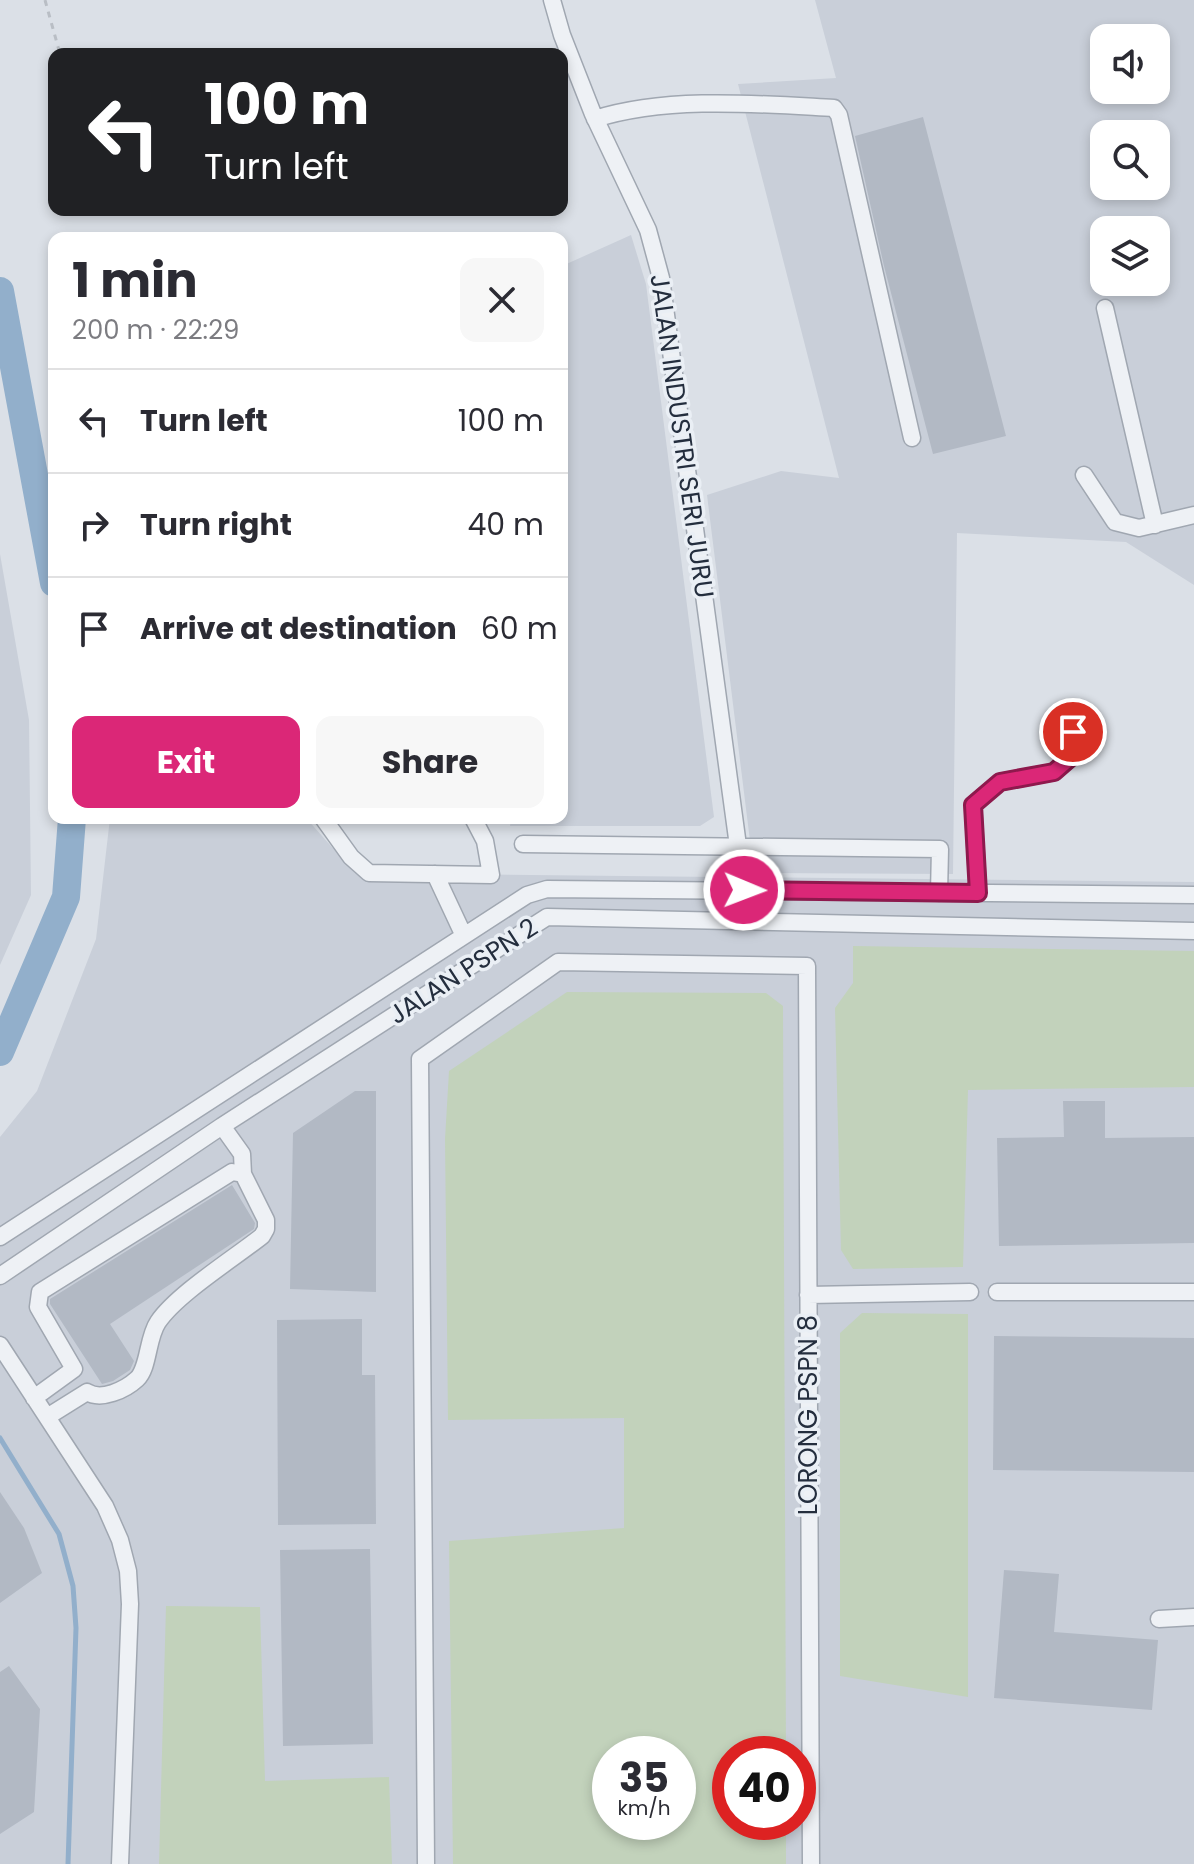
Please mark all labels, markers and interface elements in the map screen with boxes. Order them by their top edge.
map controls [1090,24,1170,296]
button: sound [1090,24,1170,104]
text: 100 m [204,65,369,144]
icon: left [72,80,176,184]
button: search [1090,120,1170,200]
text: Turn left [204,141,349,192]
button: layers [1090,216,1170,296]
text: 1 min [72,247,198,314]
button: close [460,258,544,342]
street label: JALAN INDUSTRI SERI JURU [641,272,723,600]
text: 200 m · 22:29 [72,312,240,348]
icon: left [72,399,116,443]
text: Turn left [140,399,268,442]
text: 100 m [458,399,544,442]
icon: right [72,503,116,547]
text: Turn right [140,503,292,546]
text: 40 m [467,503,544,546]
icon: arrive [72,607,116,651]
text: Arrive at destination [140,607,457,650]
text: 60 m [481,607,558,650]
pin [1039,698,1107,766]
icon: arrive [1051,710,1095,754]
button: Exit [72,716,300,808]
button: Share [316,716,544,808]
position arrow [702,848,786,932]
street label: JALAN PSPN 2 [382,909,544,1033]
street label: LORONG PSPN 8 [790,1315,826,1515]
speed limit sign: 40 [712,1736,816,1840]
text: 35 [619,1750,669,1806]
text: km/h [617,1794,671,1822]

